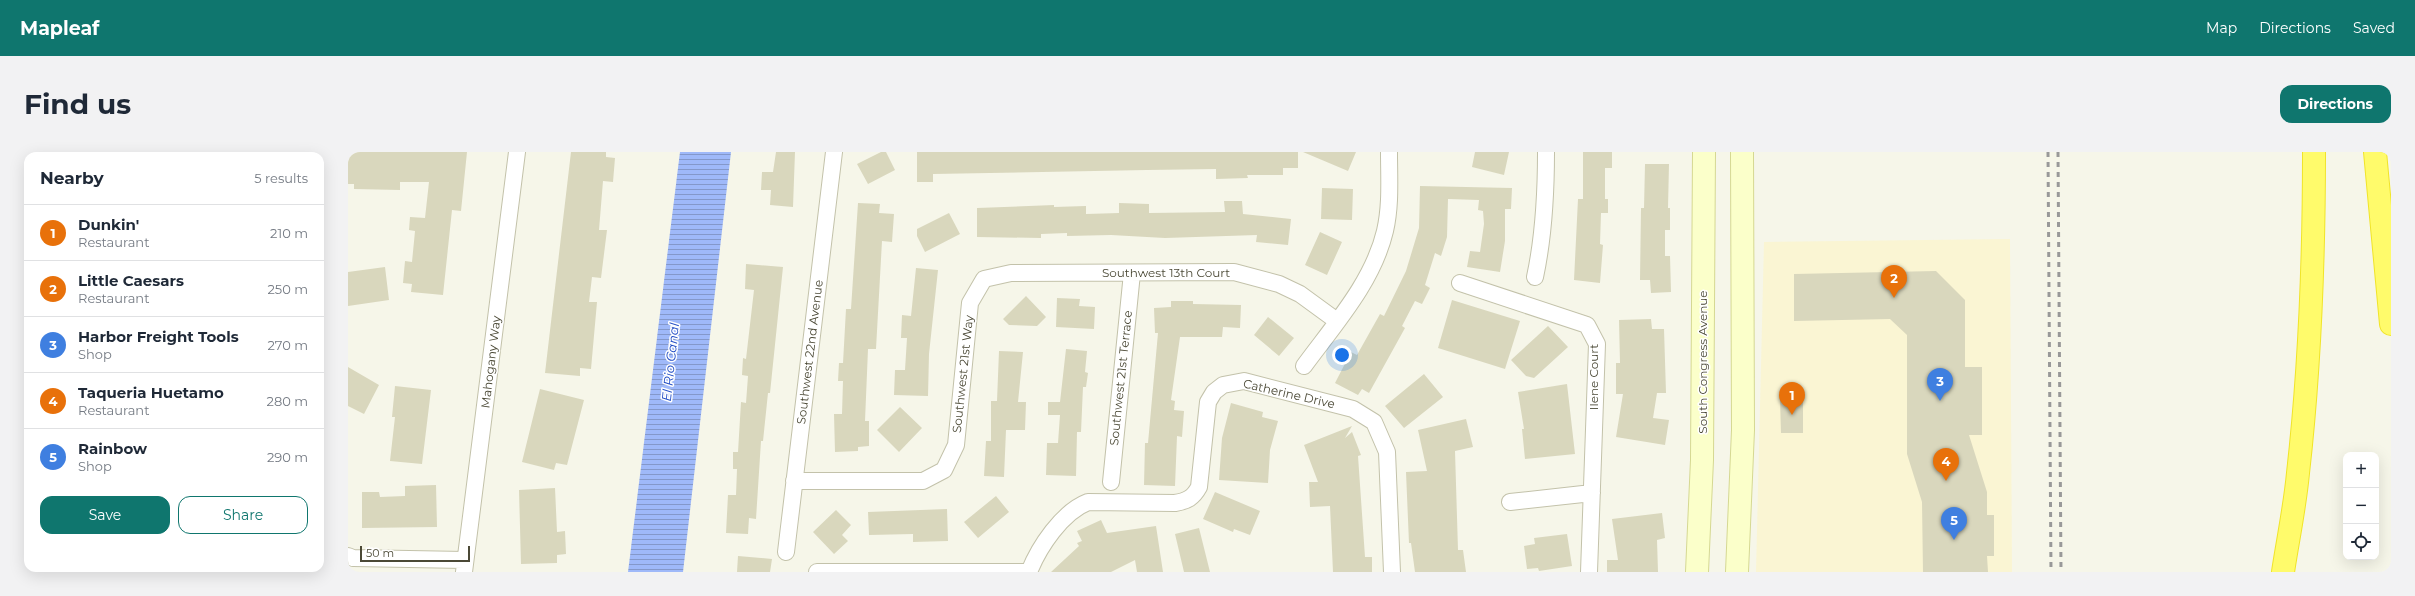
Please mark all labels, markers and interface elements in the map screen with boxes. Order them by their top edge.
text: Mapleaf [20,17,99,40]
text: Map [2206,19,2237,37]
text: Directions [2259,19,2331,37]
text: Saved [2353,19,2395,37]
button: Directions [2280,85,2391,123]
text: Find us [24,87,131,121]
text: Nearby [40,168,104,188]
text: 5 results [254,170,308,186]
text: Dunkin' [78,215,139,234]
text: 1 [50,225,56,241]
text: 210 m [270,225,308,241]
text: Restaurant [78,234,149,250]
street label: Southwest 13th Court [1102,265,1230,280]
pin: 2 [1881,265,1907,298]
text: Little Caesars [78,271,184,290]
street label: Southwest 22nd Avenue [793,279,826,425]
text: 2 [49,281,57,297]
text: 250 m [267,281,308,297]
text: Restaurant [78,290,149,306]
street label: South Congress Avenue [1695,290,1710,434]
street label: Southwest 21st Terrace [1106,310,1135,446]
street label: Mahogany Way [477,314,504,409]
street label: Southwest 21st Way [949,314,976,434]
water label: El Rio Canal [658,321,682,402]
text: Harbor Freight Tools [78,327,239,346]
text: 3 [49,337,57,353]
text: 270 m [267,337,308,353]
street label: Ilene Court [1586,344,1601,410]
your location [1332,345,1352,365]
text: Shop [78,346,112,362]
pin: 3 [1927,368,1953,401]
street label: Catherine Drive [1242,376,1336,411]
pin: 1 [1779,382,1805,415]
text: Taqueria Huetamo [78,383,224,402]
text: 4 [49,393,57,409]
text: 280 m [267,393,308,409]
text: Restaurant [78,402,149,418]
text: Rainbow [78,439,147,458]
pin: 4 [1933,448,1959,481]
text: 5 [49,449,57,465]
text: 290 m [267,449,308,465]
map controls [2343,452,2379,560]
button: + [2343,452,2379,488]
text: Shop [78,458,112,474]
button: − [2343,488,2379,524]
button: Save [40,496,170,534]
button: Share [178,496,308,534]
pin: 5 [1941,507,1967,540]
button: locate [2343,524,2379,560]
scale bar [360,544,470,563]
text: 50 m [366,546,394,560]

